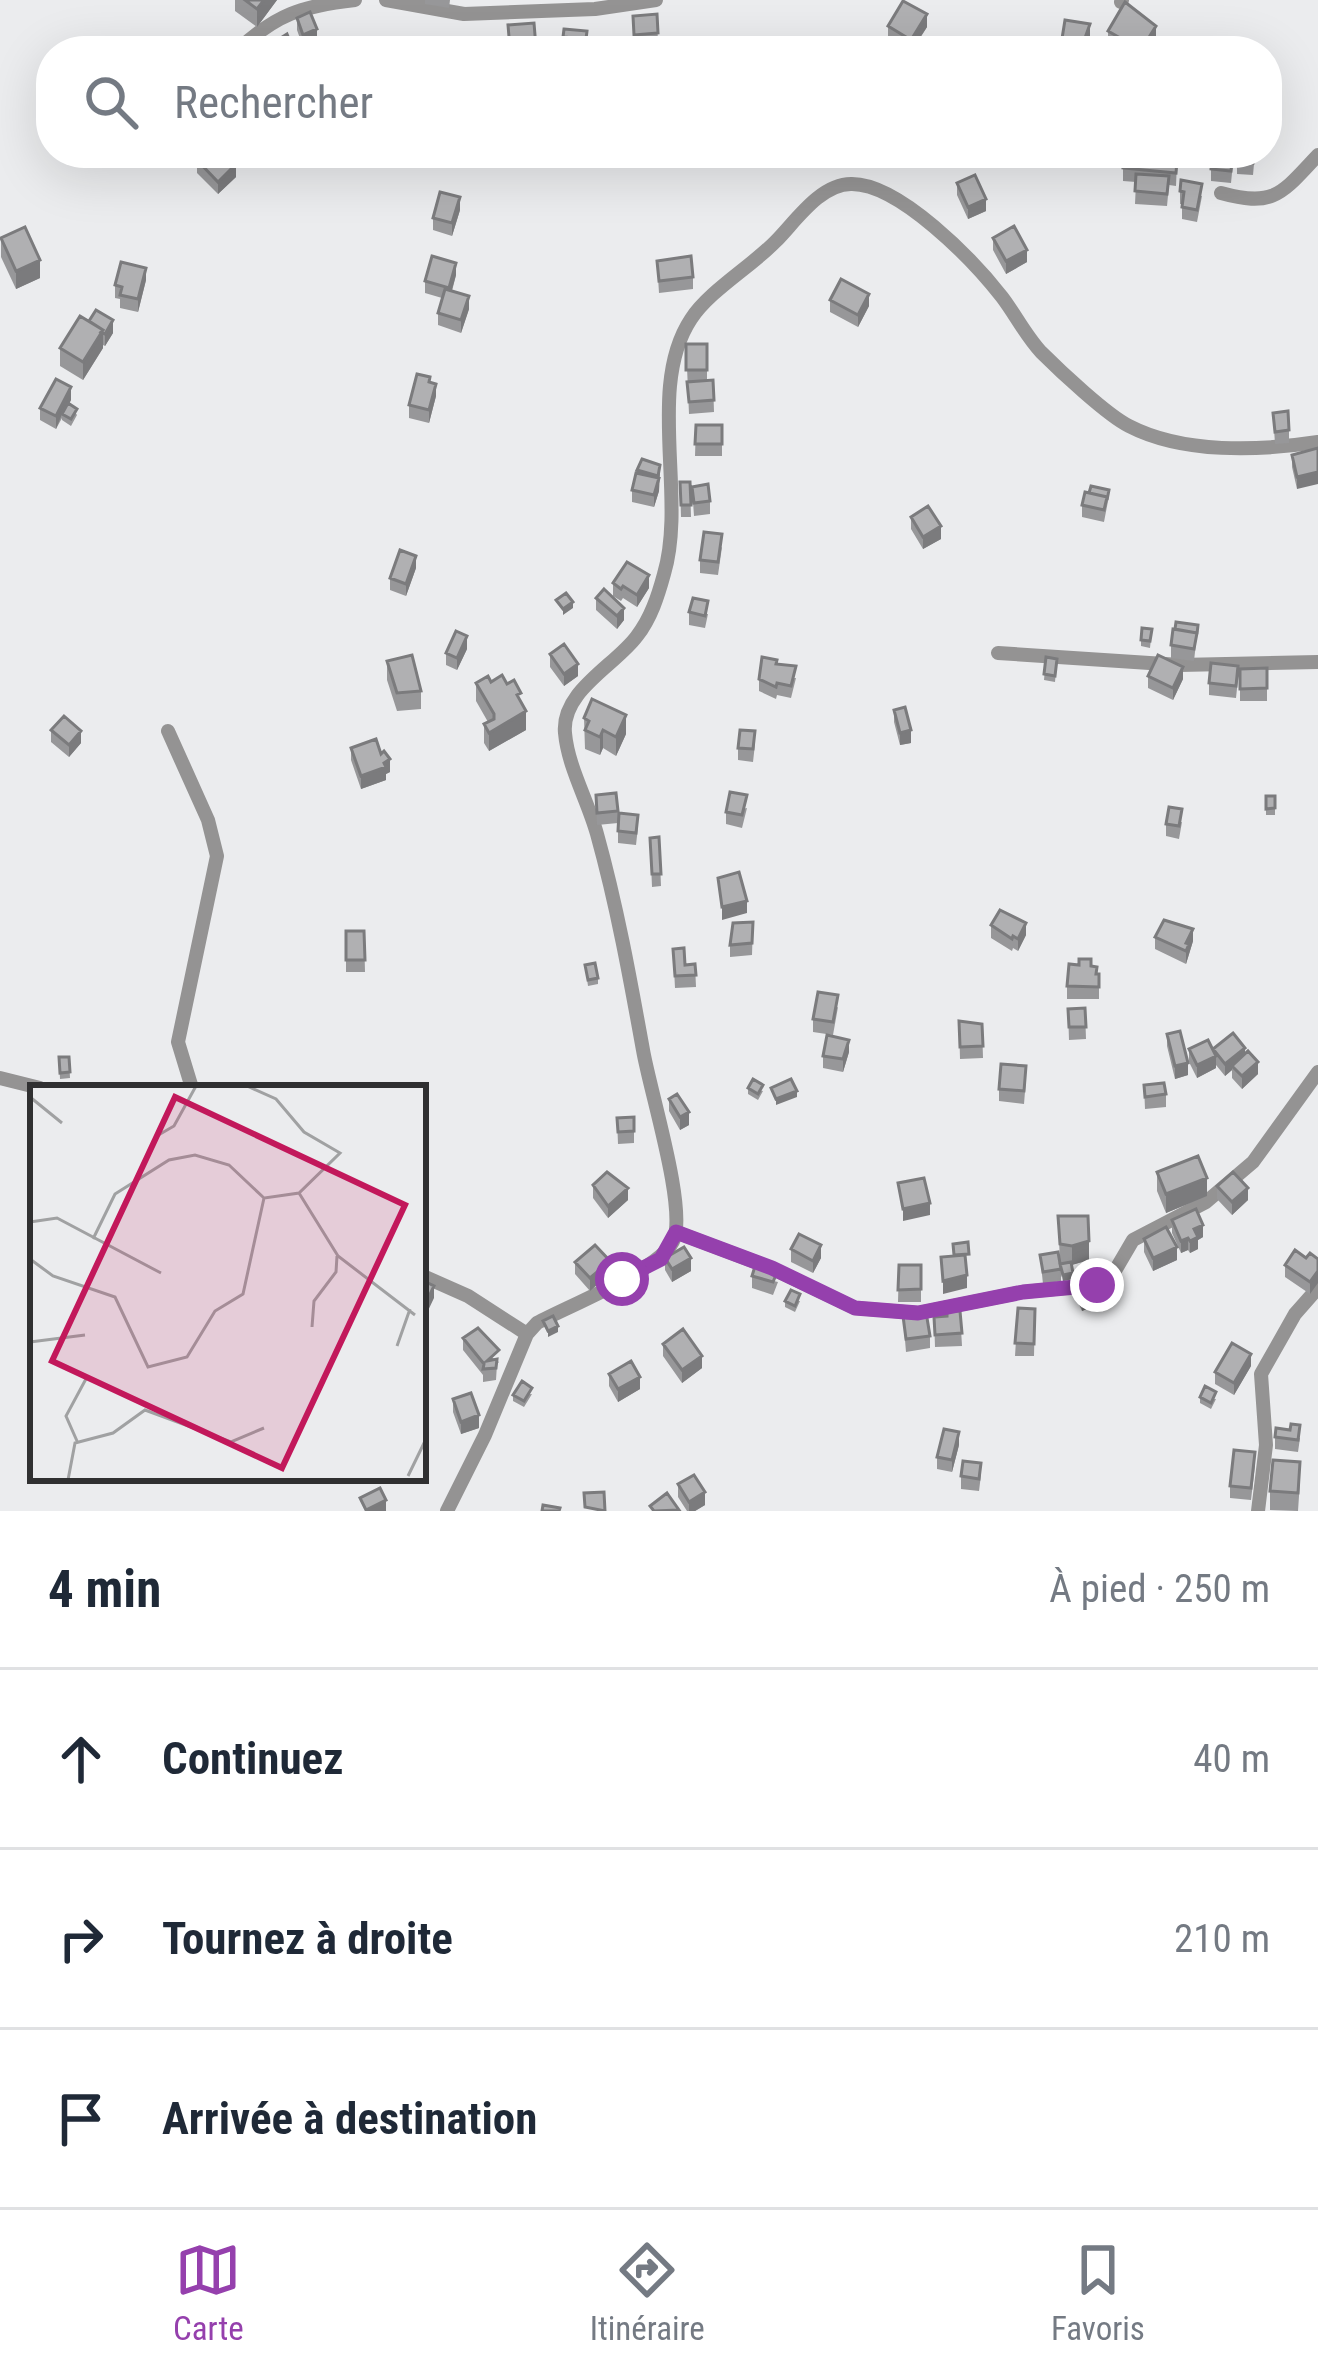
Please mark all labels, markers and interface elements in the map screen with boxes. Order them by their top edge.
search box [36,36,1282,168]
icon: search [78,69,144,135]
text: Rechercher [174,76,373,129]
inset map [30,1085,426,1481]
route start [595,1252,649,1306]
route end [1070,1258,1124,1312]
text: 4 min [48,1560,161,1619]
text: À pied · 250 m [1049,1566,1270,1612]
icon: ahead [48,1726,114,1792]
text: Continuez [162,1732,343,1785]
text: 40 m [1193,1736,1270,1782]
icon: right [48,1906,114,1972]
text: Tournez à droite [162,1912,453,1965]
text: 210 m [1174,1916,1270,1962]
icon: arrive [48,2086,114,2152]
text: Arrivée à destination [162,2092,537,2145]
tab: Carte [173,2237,244,2348]
tab: Itinéraire [590,2237,705,2348]
tab: Favoris [1051,2237,1145,2348]

